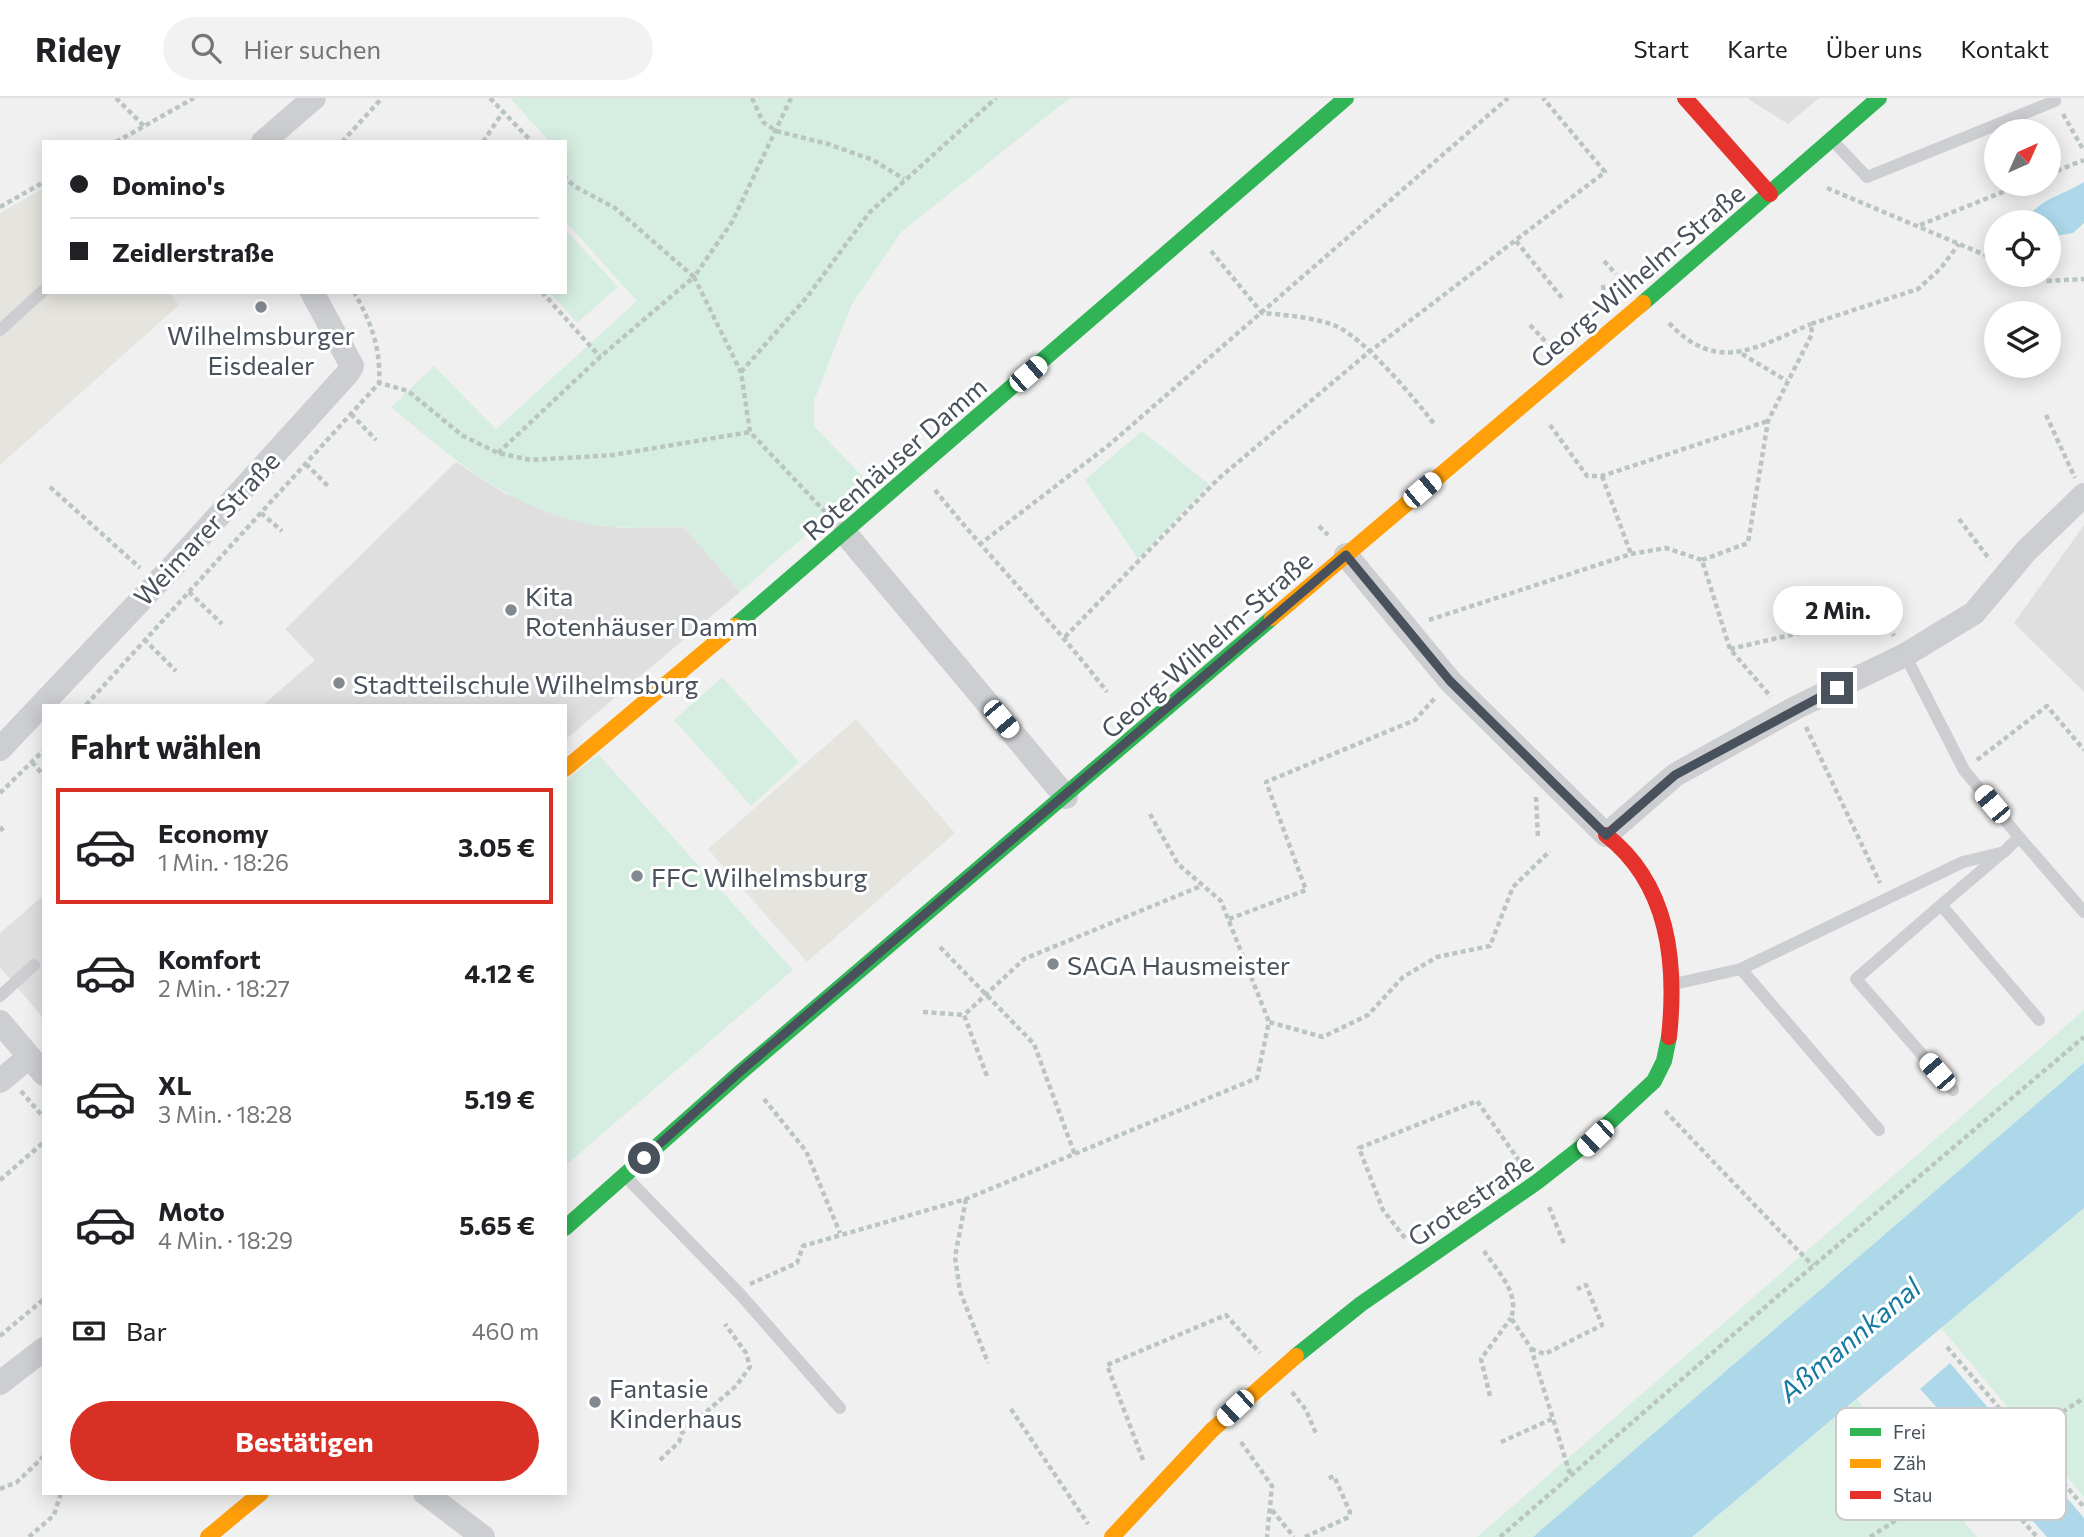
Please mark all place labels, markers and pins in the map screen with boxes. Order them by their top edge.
marker: Wilhelmsburger Eisdealer [253,299,269,315]
place label: Wilhelmsburger Eisdealer [167,319,355,380]
place label: Kita Rotenhäuser Damm [525,580,758,641]
marker: Kita Rotenhäuser Damm [503,602,519,618]
place label: Stadtteilschule Wilhelmsburg [353,668,699,699]
marker: Stadtteilschule Wilhelmsburg [331,675,347,691]
place label: FFC Wilhelmsburg [651,861,868,892]
marker: FFC Wilhelmsburg [629,868,645,884]
place label: SAGA Hausmeister [1067,949,1290,980]
marker: SAGA Hausmeister [1045,956,1061,972]
place label: Fantasie Kinderhaus [609,1372,742,1433]
marker: Fantasie Kinderhaus [587,1394,603,1410]

